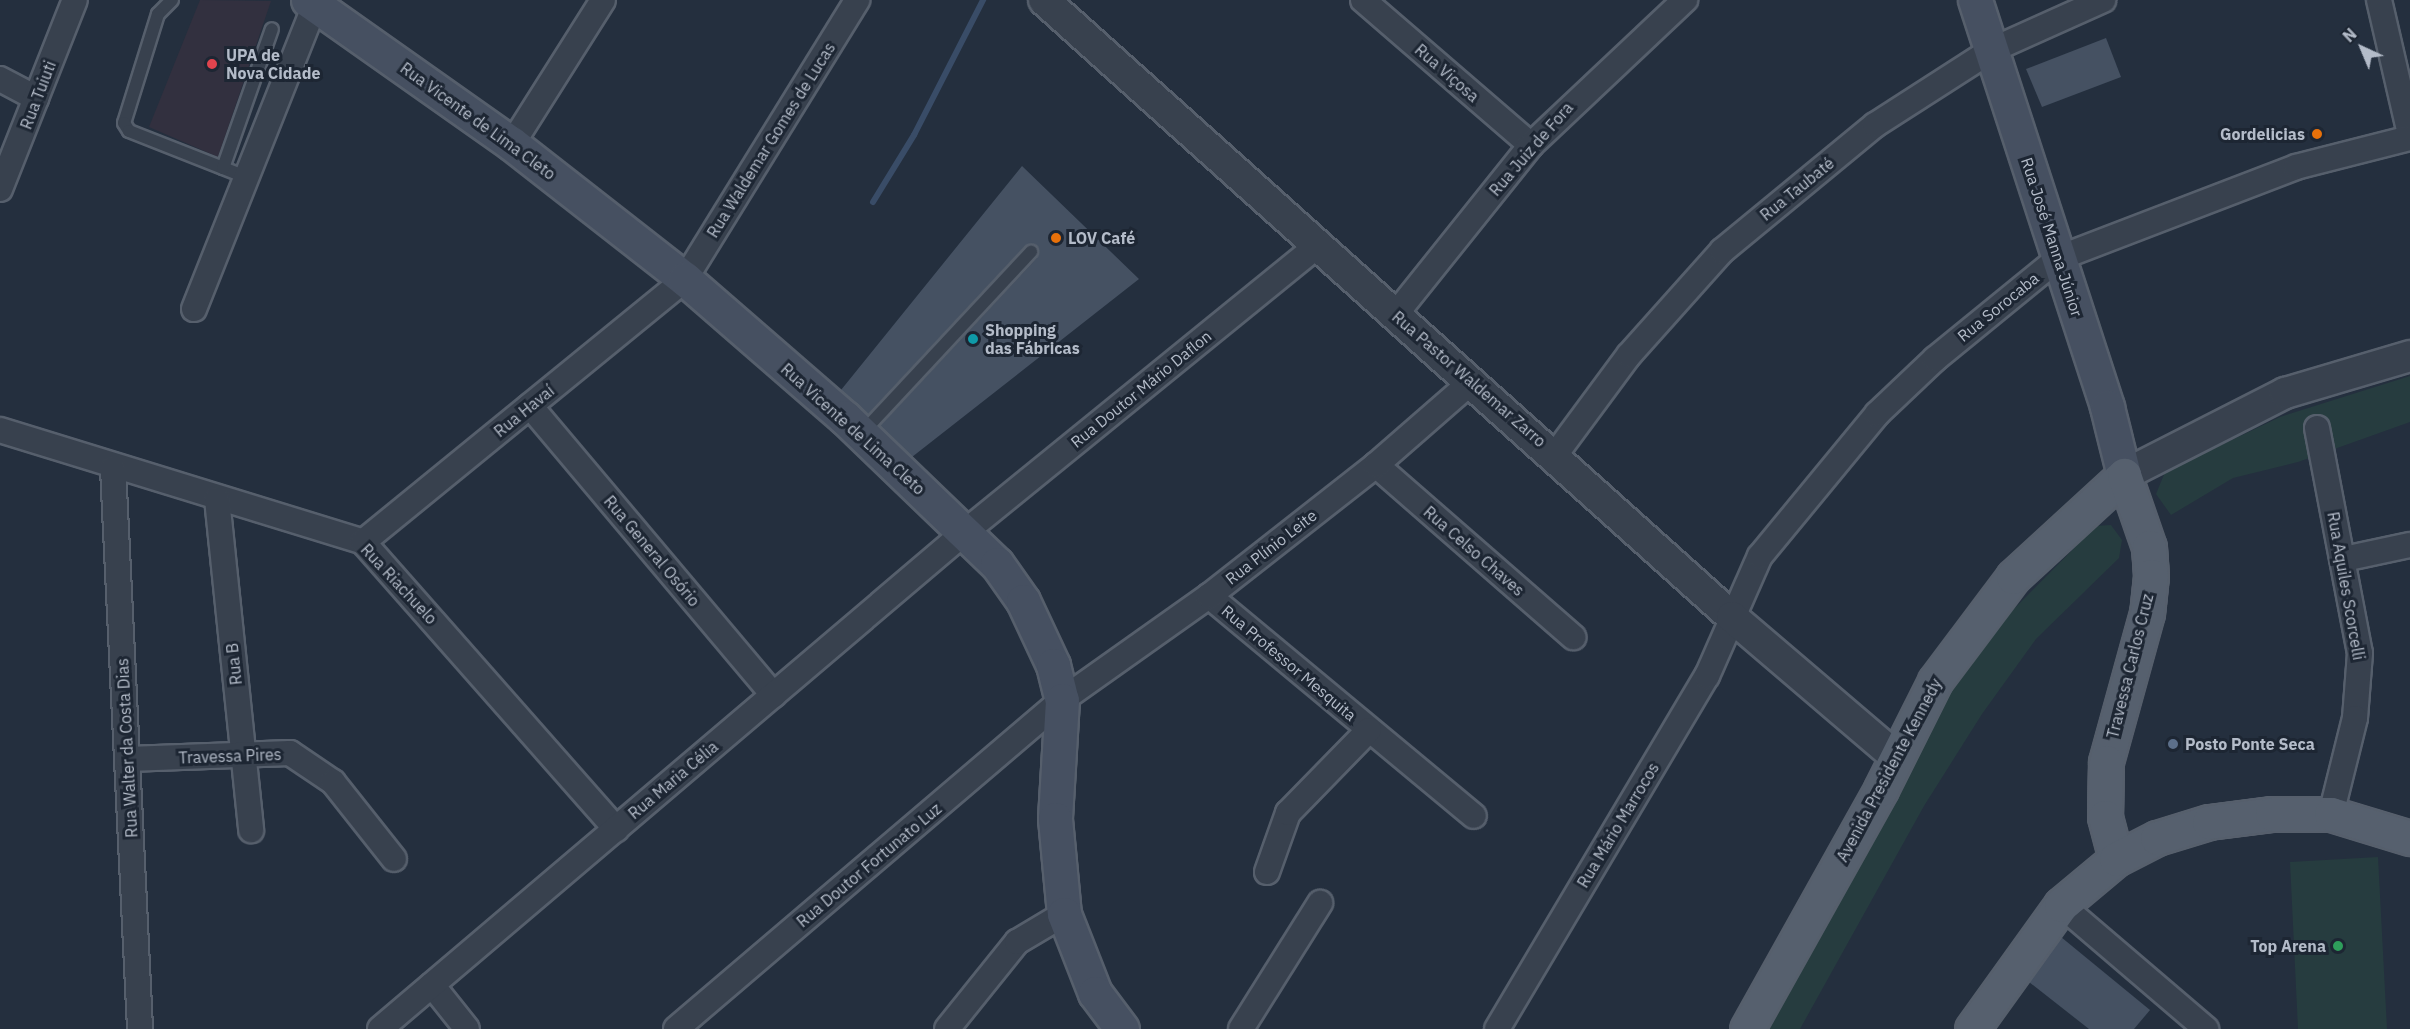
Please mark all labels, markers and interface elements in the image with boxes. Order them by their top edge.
north arrow [2332,18,2392,78]
text: N [2338,24,2361,46]
street label: Rua Waldemar Gomes de Lucas [703,39,839,241]
street label: Rua Viçosa [1411,40,1483,106]
place label: UPA de Nova Cidade [226,45,320,83]
marker: UPA de Nova Cidade [203,55,221,73]
street label: Rua Tuiuti [16,58,60,132]
street label: Rua Vicente de Lima Cleto [397,58,559,184]
street label: Rua Juiz de Fora [1485,98,1577,200]
place label: Gordelicias [2220,124,2305,144]
marker: Gordelicias [2310,127,2324,141]
street label: Rua Taubaté [1756,153,1838,225]
street label: Rua José Manna Júnior [2017,155,2087,319]
place label: LOV Café [1068,228,1135,248]
marker: LOV Café [1049,231,1063,245]
street label: Rua Sorocaba [1953,268,2043,346]
street label: Rua Pastor Waldemar Zarro [1388,307,1550,451]
place label: Shopping das Fábricas [985,320,1080,358]
street label: Rua Doutor Mário Daflon [1067,326,1215,452]
marker: Shopping das Fábricas [966,332,980,346]
street label: Rua Vicente de Lima Cleto [777,359,929,499]
street label: Rua Havaí [490,381,558,441]
street label: Rua General Osório [600,492,704,610]
street label: Rua Celso Chaves [1420,502,1528,600]
street label: Rua Plínio Leite [1222,505,1320,589]
street label: Rua Aquiles Scorcelli [2323,510,2369,662]
street label: Rua Riachuelo [357,540,441,628]
street label: Travessa Carlos Cruz [2103,592,2157,740]
street label: Rua Professor Mesquita [1218,601,1360,725]
street label: Rua B [222,642,246,686]
street label: Rua Walter da Costa Dias [113,658,141,838]
street label: Avenida Presidente Kennedy [1832,675,1946,865]
place label: Posto Ponte Seca [2185,734,2315,754]
street label: Rua Maria Célia [624,737,722,823]
marker: Posto Ponte Seca [2166,737,2180,751]
street label: Travessa Pires [178,745,282,767]
street label: Rua Mário Marrocos [1573,759,1663,891]
street label: Rua Doutor Fortunato Luz [793,799,945,931]
place label: Top Arena [2250,936,2326,956]
marker: Top Arena [2331,939,2345,953]

